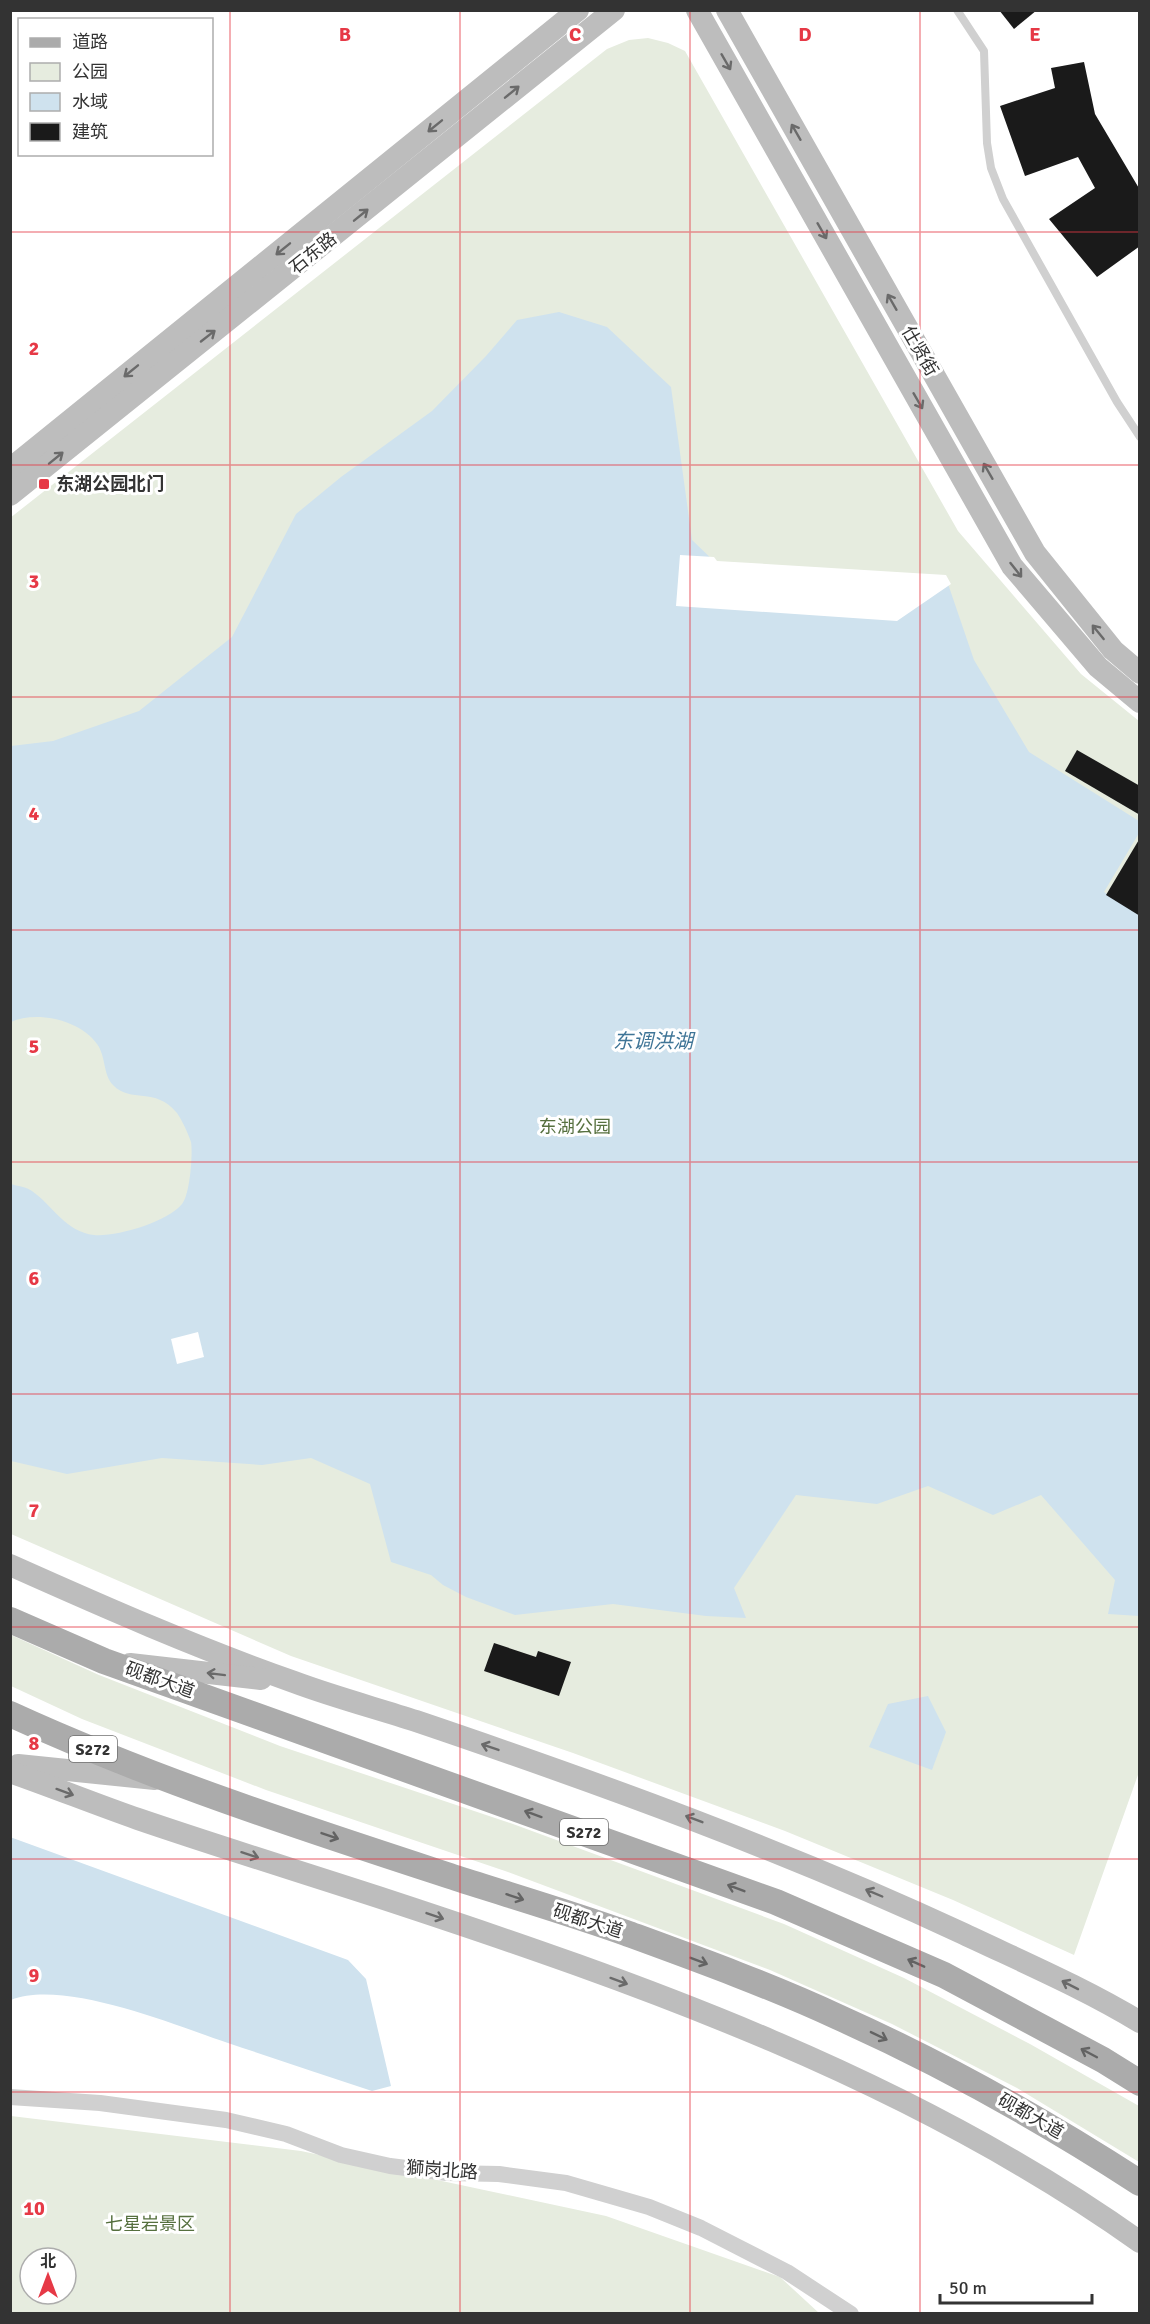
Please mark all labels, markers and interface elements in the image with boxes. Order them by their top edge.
legend [18,18,213,156]
text: B [339,22,351,47]
text: C [569,22,581,47]
text: D [798,22,812,47]
text: E [1029,22,1041,47]
text: 道路 [72,31,108,53]
one-way arrow [721,52,732,70]
text: 公园 [72,61,108,83]
one-way arrow [504,86,520,99]
text: 水域 [72,91,108,113]
one-way arrow [427,120,443,133]
text: 建筑 [72,121,108,143]
one-way arrow [790,124,802,141]
one-way arrow [353,208,369,221]
one-way arrow [816,222,828,239]
street label: 石东路 [285,227,341,279]
one-way arrow [275,242,291,255]
one-way arrow [886,293,897,311]
street label: 仕贤街 [897,322,943,380]
one-way arrow [200,330,216,343]
text: 2 [29,336,39,361]
one-way arrow [123,365,139,378]
one-way arrow [912,392,924,409]
one-way arrow [48,452,64,465]
one-way arrow [982,463,994,480]
place label: 东湖公园北门 [56,473,164,495]
marker: 东湖公园北门 [37,477,51,491]
one-way arrow [1009,561,1022,577]
text: 3 [29,569,39,594]
one-way arrow [1091,625,1105,640]
text: 4 [29,801,40,826]
water label: 东调洪湖 [613,1029,696,1054]
text: 5 [29,1034,39,1059]
park label: 东湖公园 [539,1116,611,1138]
text: 6 [29,1266,40,1291]
text: 7 [29,1498,40,1523]
street label: 砚都大道 [122,1657,198,1703]
one-way arrow [207,1668,227,1679]
text: 8 [29,1731,40,1756]
road number: S272 [69,1736,117,1762]
one-way arrow [481,1741,500,1752]
one-way arrow [56,1787,74,1798]
one-way arrow [524,1808,543,1819]
one-way arrow [685,1813,703,1824]
road number: S272 [560,1819,608,1845]
one-way arrow [320,1832,338,1843]
one-way arrow [240,1850,259,1861]
one-way arrow [728,1881,746,1892]
one-way arrow [866,1887,884,1898]
one-way arrow [505,1892,524,1903]
street label: 砚都大道 [550,1899,626,1943]
one-way arrow [425,1912,444,1923]
one-way arrow [689,1956,708,1967]
one-way arrow [908,1956,926,1968]
text: 9 [29,1963,40,1988]
one-way arrow [609,1976,628,1987]
one-way arrow [1061,1978,1079,1990]
one-way arrow [869,2031,887,2043]
one-way arrow [1081,2047,1098,2059]
street label: 砚都大道 [994,2088,1068,2144]
street label: 獅岗北路 [405,2157,479,2183]
text: 10 [23,2196,45,2221]
park label: 七星岩景区 [105,2213,195,2235]
north arrow [18,2246,78,2306]
text: 北 [40,2252,56,2272]
scale bar [940,2267,1092,2305]
text: 50 m [949,2277,987,2299]

